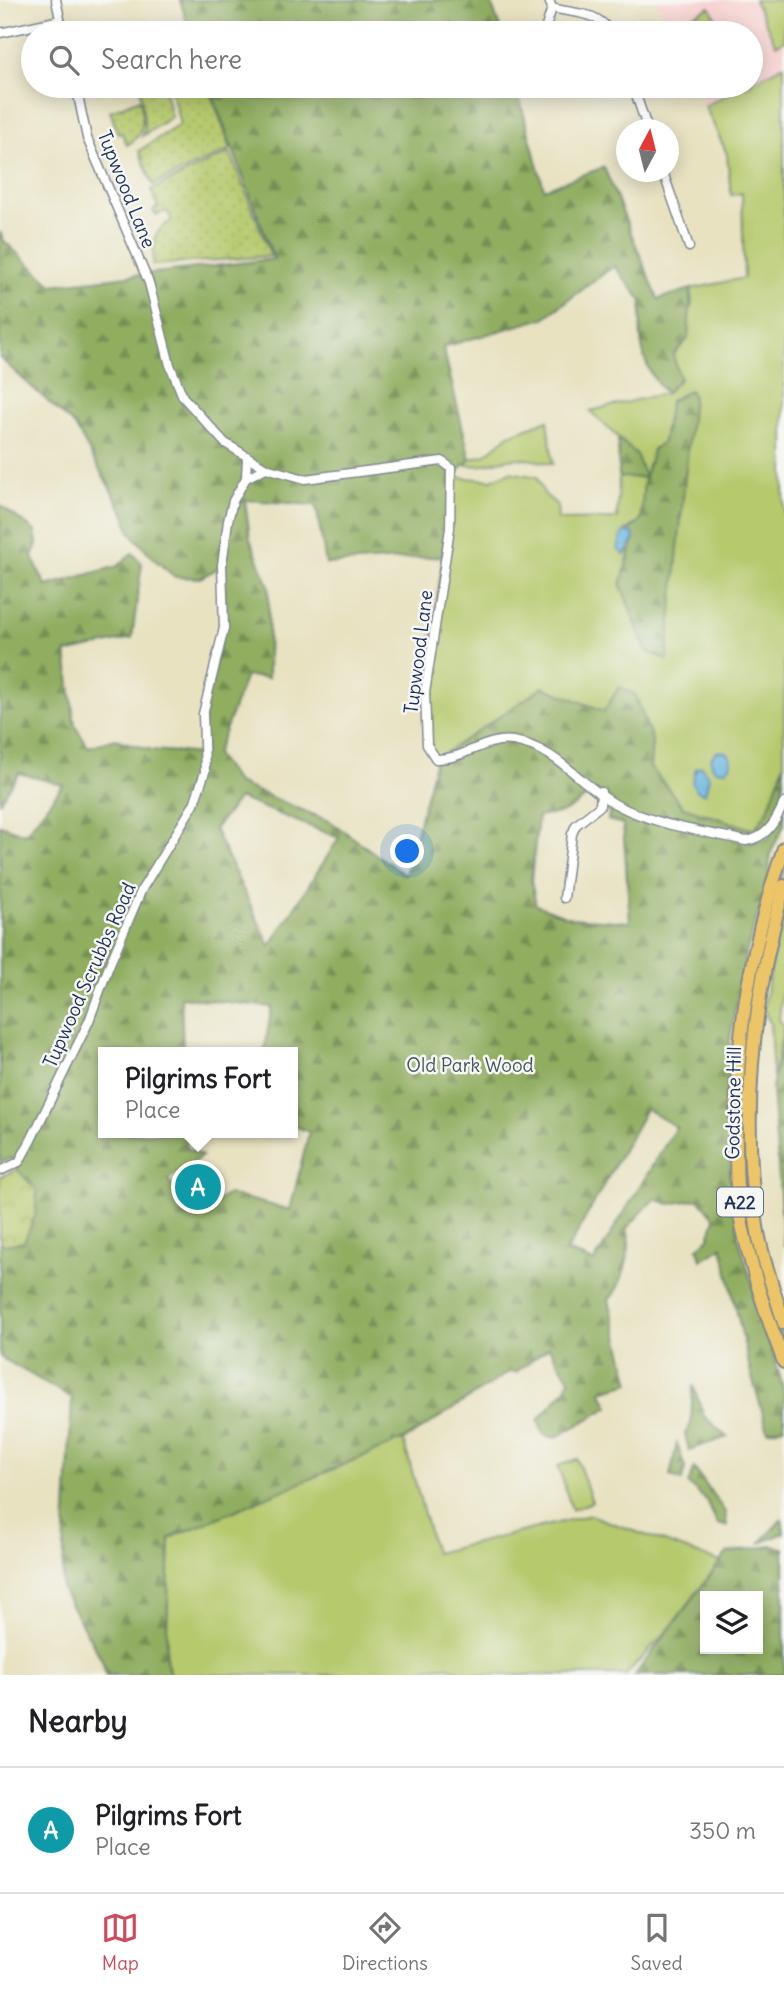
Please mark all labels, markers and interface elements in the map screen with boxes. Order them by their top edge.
search box [21,21,763,98]
icon: search [45,41,83,79]
text: Search here [101,43,242,76]
north arrow [616,119,679,182]
street label: Tupwood Lane [92,127,162,251]
street label: Tupwood Lane [398,589,438,715]
your location [390,834,424,868]
street label: Tupwood Scrubbs Road [37,879,141,1071]
street label: Godstone Hill [720,1046,746,1160]
popup [98,1047,298,1138]
park label: Old Park Wood [406,1053,534,1077]
text: Pilgrims Fort [125,1062,271,1095]
text: Place [125,1095,180,1124]
pin: A [175,1161,221,1213]
road number: A22 [717,1188,763,1217]
map controls [700,1591,763,1654]
button: layers [700,1591,763,1654]
text: Nearby [28,1702,128,1740]
text: Pilgrims Fort [95,1799,242,1832]
text: A [44,1816,58,1845]
text: 350 m [689,1816,756,1845]
text: Place [95,1832,151,1861]
tab: Map [101,1909,139,1975]
tab: Directions [342,1909,428,1975]
tab: Saved [631,1909,683,1975]

